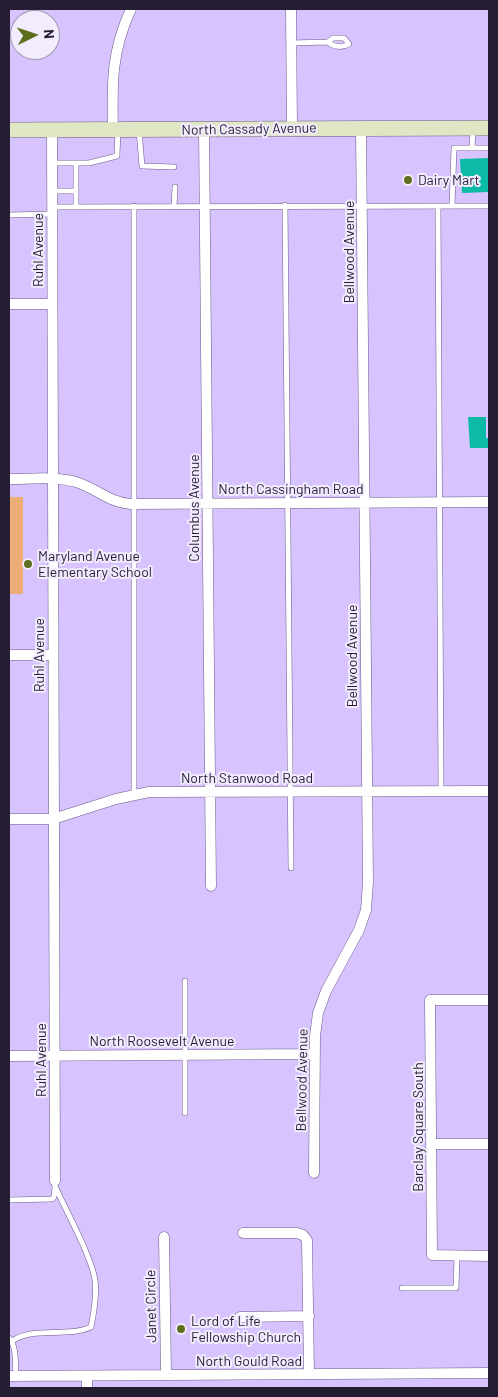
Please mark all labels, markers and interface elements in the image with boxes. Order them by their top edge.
north arrow [10,10,60,60]
text: N [41,29,58,39]
street label: North Cassady Avenue [181,119,317,139]
place label: Dairy Mart [418,172,480,188]
marker: Dairy Mart [402,174,414,186]
street label: Bellwood Avenue [341,201,357,303]
street label: Ruhl Avenue [30,213,46,287]
street label: Columbus Avenue [186,454,202,562]
street label: North Cassingham Road [218,481,364,497]
place label: Maryland Avenue Elementary School [38,548,152,580]
marker: Maryland Avenue Elementary School [22,558,34,570]
street label: Bellwood Avenue [344,605,360,707]
street label: Ruhl Avenue [31,618,47,692]
street label: North Stanwood Road [181,770,313,786]
street label: Ruhl Avenue [33,1023,49,1097]
street label: Bellwood Avenue [293,1028,311,1132]
street label: North Roosevelt Avenue [89,1033,235,1049]
street label: Barclay Square South [410,1062,426,1192]
street label: Janet Circle [142,1269,160,1343]
place label: Lord of Life Fellowship Church [191,1313,301,1345]
marker: Lord of Life Fellowship Church [175,1323,187,1335]
street label: North Gould Road [196,1353,302,1369]

